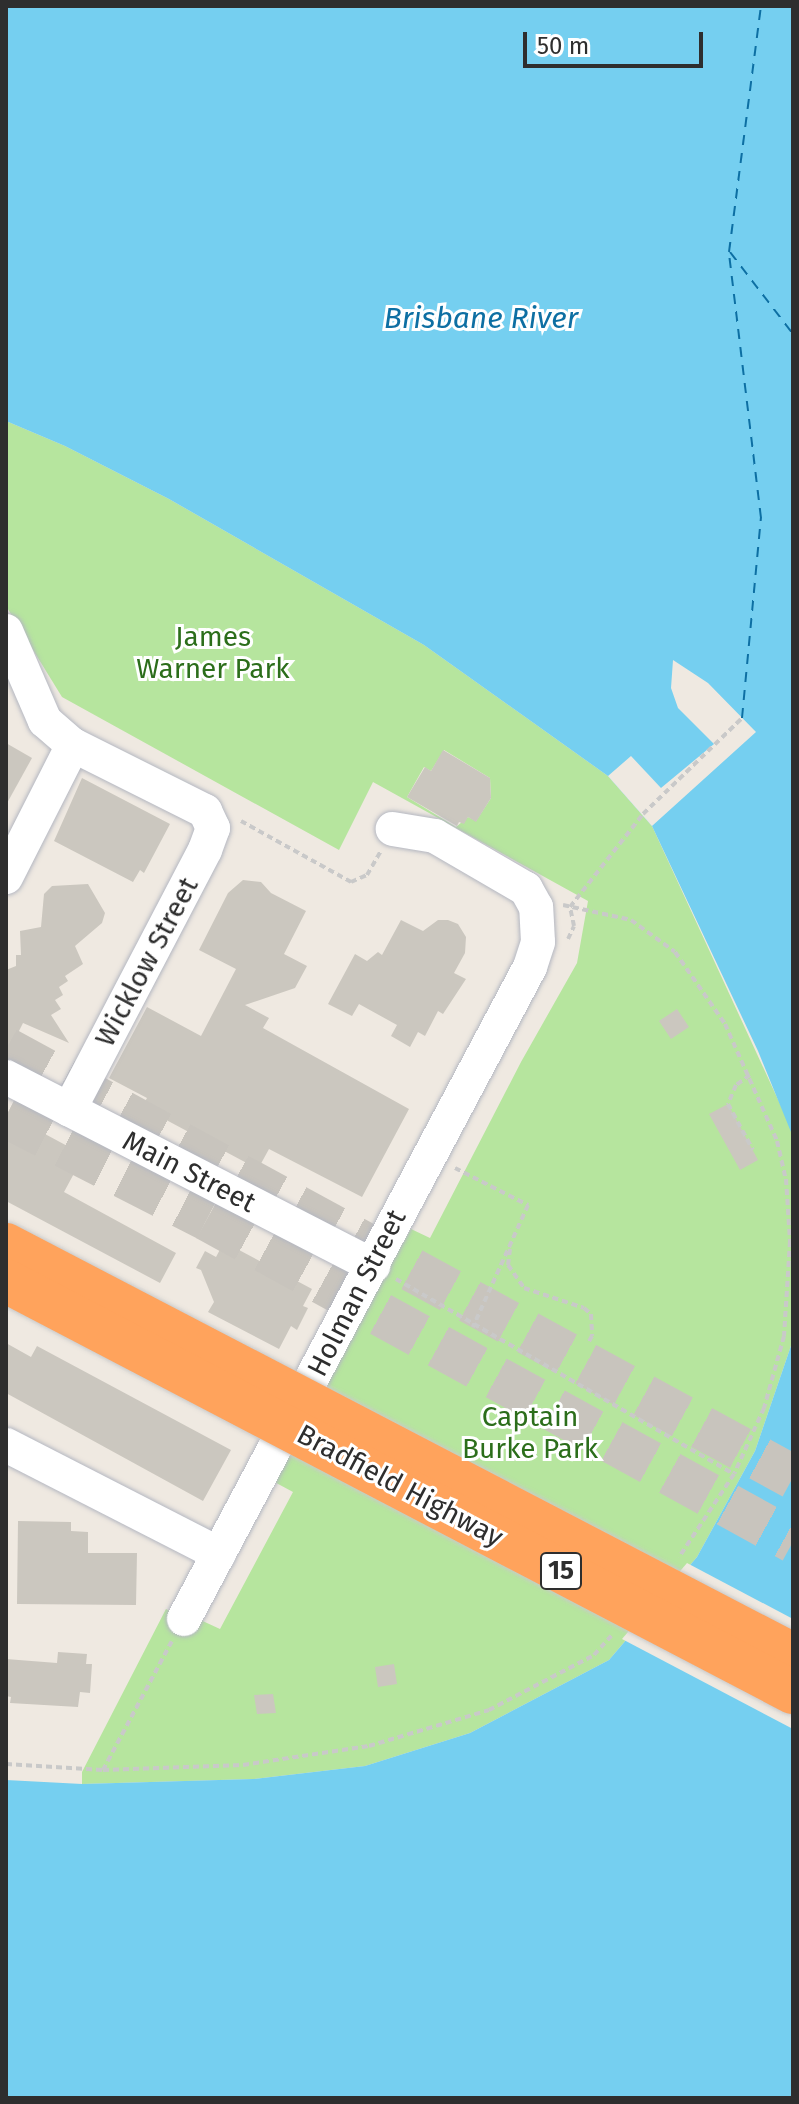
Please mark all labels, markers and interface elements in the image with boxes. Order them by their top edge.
scale bar [527,16,707,66]
text: 50 m [537,32,589,60]
water label: Brisbane River [384,300,578,336]
park label: James Warner Park [136,620,290,686]
street label: Wicklow Street [88,872,206,1052]
street label: Main Street [117,1124,261,1220]
street label: Holman Street [301,1204,413,1382]
park label: Captain Burke Park [462,1400,598,1466]
street label: Bradfield Highway [291,1417,509,1555]
road number: 15 [539,1549,583,1593]

